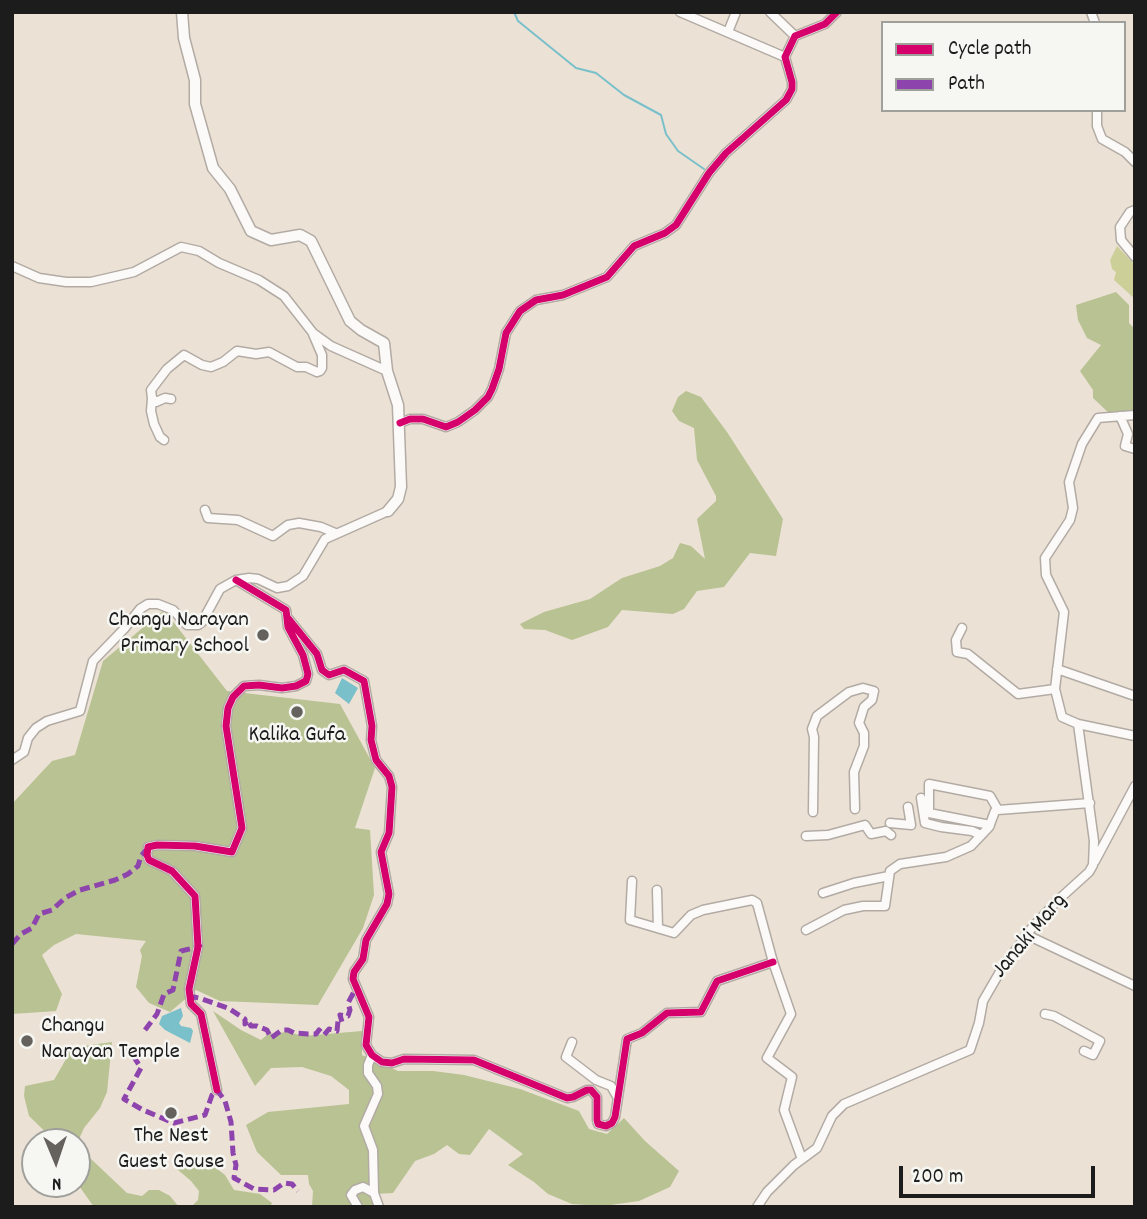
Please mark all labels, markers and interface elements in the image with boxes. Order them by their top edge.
legend [881,21,1126,112]
text: Cycle path [948,35,1031,65]
text: Path [948,70,985,100]
place label: Changu Narayan Primary School [108,608,249,662]
marker: Changu Narayan Primary School [255,627,271,643]
marker: Kalika Gufa [289,704,305,720]
place label: Kalika Gufa [249,723,345,751]
street label: Janaki Marg [988,889,1074,985]
place label: Changu Narayan Temple [41,1014,180,1068]
marker: Changu Narayan Temple [19,1033,35,1049]
marker: The Nest Guest Gouse [163,1105,179,1121]
place label: The Nest Guest Gouse [118,1124,224,1178]
north arrow [21,1128,91,1198]
scale bar [902,1152,1098,1196]
text: 200 m [912,1163,963,1193]
text: N [52,1169,62,1196]

